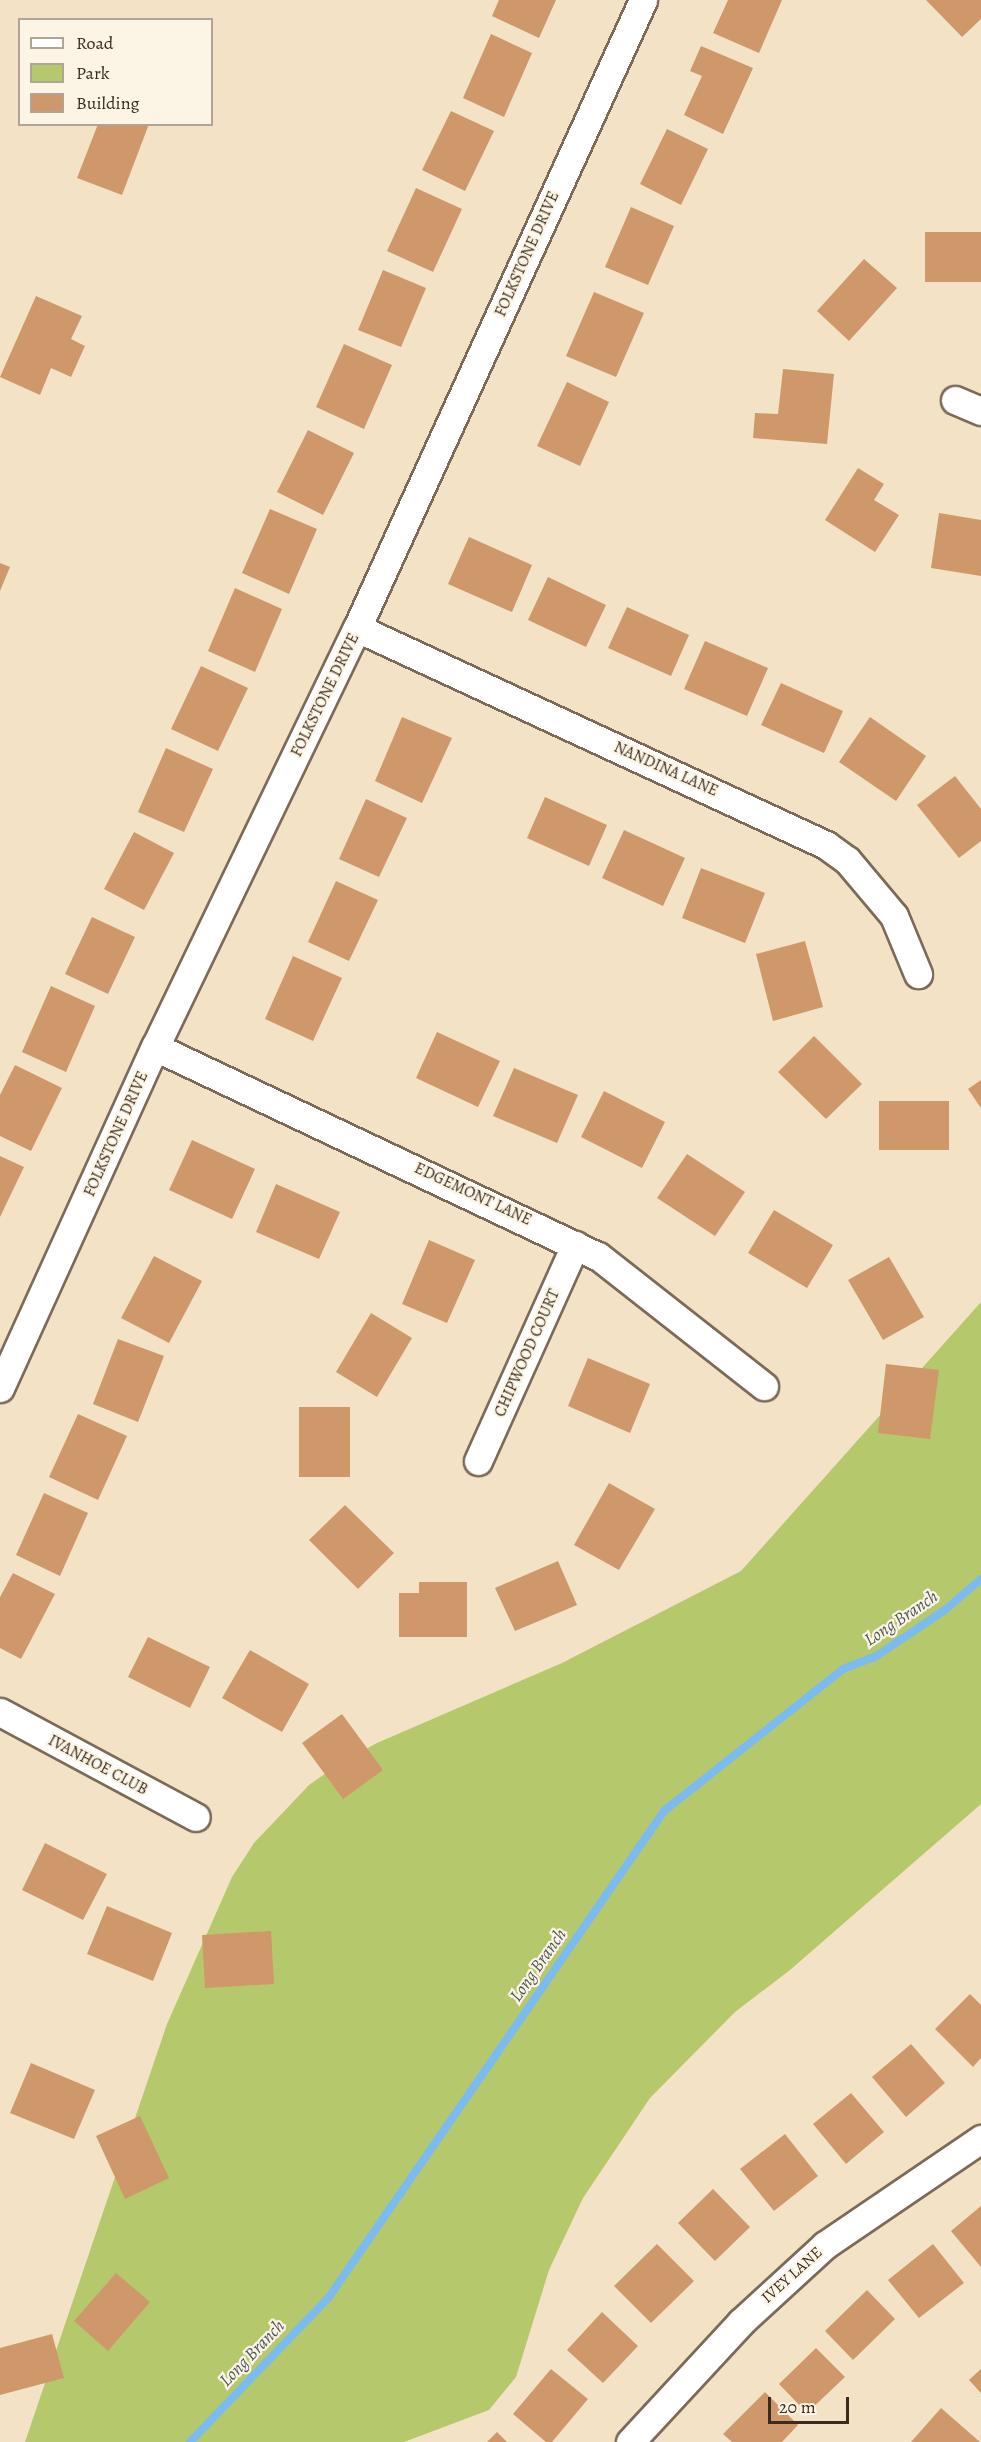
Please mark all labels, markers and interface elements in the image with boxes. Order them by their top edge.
legend [18,18,213,126]
text: Road [76,31,113,55]
text: Park [76,61,110,85]
text: Building [76,91,140,115]
street label: FOLKSTONE DRIVE [491,188,563,320]
street label: FOLKSTONE DRIVE [287,630,363,760]
street label: NANDINA LANE [611,737,721,801]
street label: FOLKSTONE DRIVE [80,1068,152,1200]
street label: EDGEMONT LANE [411,1158,535,1230]
street label: CHIPWOOD COURT [490,1286,564,1420]
water label: Long Branch [860,1585,942,1651]
street label: IVANHOE CLUB [45,1731,151,1799]
water label: Long Branch [505,1924,571,2006]
street label: IVEY LANE [758,2243,826,2307]
water label: Long Branch [215,2315,289,2391]
scale bar [771,2385,852,2423]
text: 20 m [779,2395,816,2419]

